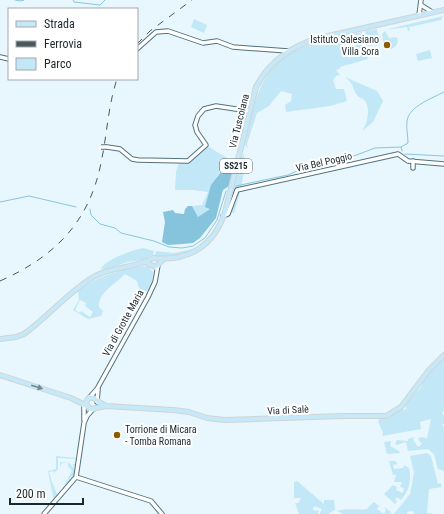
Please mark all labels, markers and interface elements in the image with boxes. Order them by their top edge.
legend [8,8,138,80]
text: Strada [44,17,75,31]
place label: Istituto Salesiano Villa Sora [310,34,379,57]
text: Ferrovia [44,37,82,51]
marker: Istituto Salesiano Villa Sora [382,40,392,50]
text: Parco [44,57,71,71]
street label: Via Tuscolana [227,93,251,149]
street label: Via Bel Poggio [295,150,353,174]
road number: SS215 [220,159,252,173]
street label: Via di Grotte Maria [100,288,146,358]
one-way arrow [31,384,43,390]
street label: Via di Salè [267,403,309,417]
place label: Torrione di Micara - Tomba Romana [125,424,197,447]
marker: Torrione di Micara - Tomba Romana [112,430,122,440]
scale bar [10,480,83,506]
text: 200 m [16,487,46,501]

